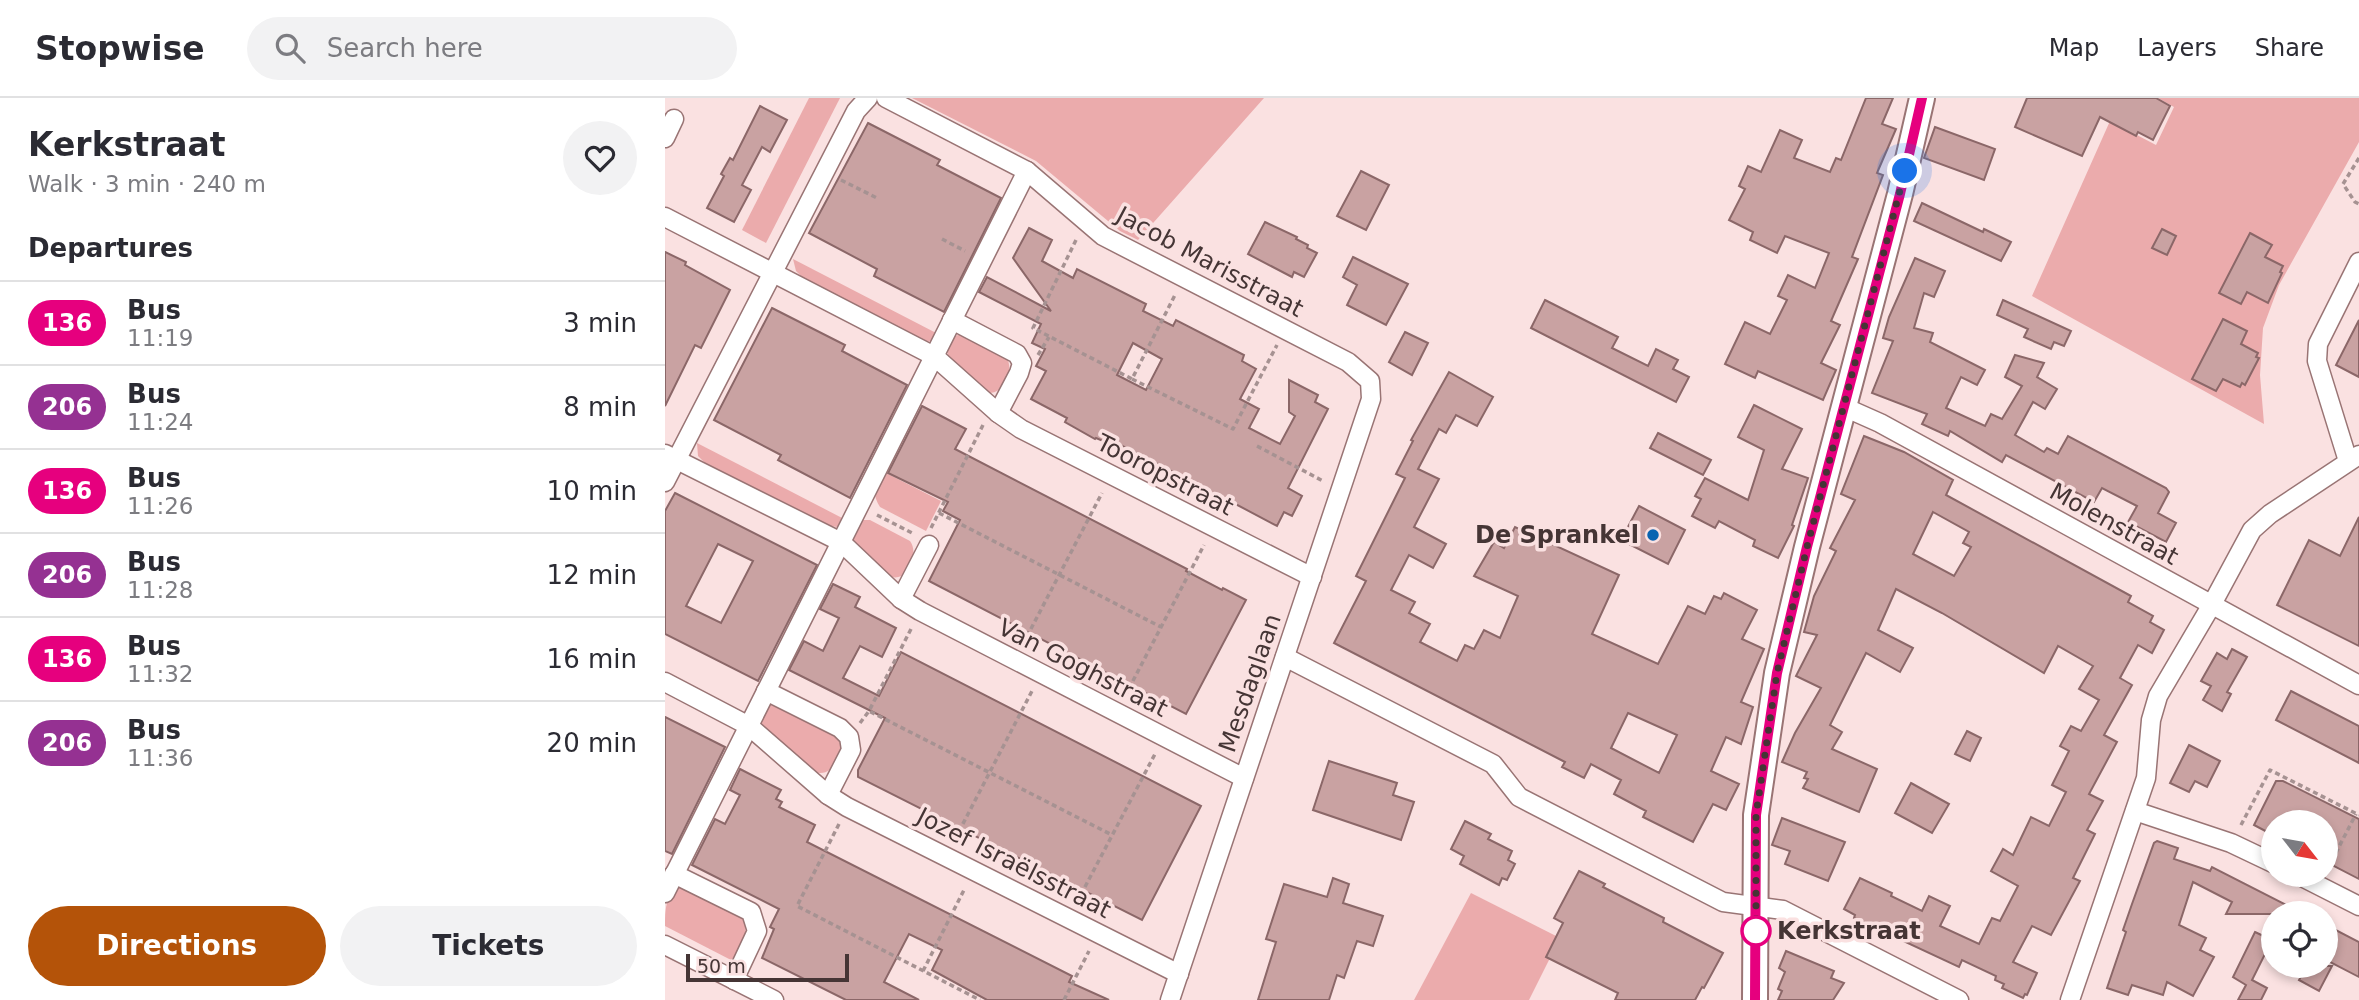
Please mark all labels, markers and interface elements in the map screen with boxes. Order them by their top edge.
search box [247,17,737,80]
text: Stopwise [35,29,205,68]
icon: search [271,29,309,67]
text: Search here [327,33,483,63]
text: Map [2049,34,2099,62]
text: Layers [2137,34,2217,62]
text: Share [2255,34,2324,62]
button: heart [563,121,637,195]
text: Kerkstraat [28,125,226,164]
your location [1887,153,1922,188]
text: Walk · 3 min · 240 m [28,171,266,197]
street label: Jacob Marisstraat [1110,200,1308,323]
text: Departures [28,233,193,263]
text: Bus [127,295,181,325]
text: 3 min [563,308,637,338]
text: 136 [42,309,92,337]
text: 11:19 [127,325,193,351]
text: Bus [127,379,181,409]
text: 8 min [563,392,637,422]
text: 206 [42,393,92,421]
text: 11:24 [127,409,193,435]
street label: Tooropstraat [1091,428,1238,521]
text: Bus [127,463,181,493]
text: 10 min [547,476,637,506]
text: 136 [42,477,92,505]
street label: Molenstraat [2045,477,2183,571]
text: 11:26 [127,493,193,519]
place label: De Sprankel [1475,521,1639,549]
marker: De Sprankel [1645,527,1661,543]
text: Bus [127,547,181,577]
text: 12 min [547,560,637,590]
text: 206 [42,561,92,589]
text: 11:28 [127,577,193,603]
street label: Mesdaglaan [1213,610,1287,756]
street label: Van Goghstraat [994,613,1172,723]
text: Bus [127,631,181,661]
text: 16 min [547,644,637,674]
text: 136 [42,645,92,673]
text: 11:32 [127,661,193,687]
text: Bus [127,715,181,745]
text: 20 min [547,728,637,758]
text: 206 [42,729,92,757]
text: 11:36 [127,745,193,771]
street label: Jozef Israëlsstraat [911,801,1116,924]
north arrow [2261,810,2338,887]
map controls [2261,810,2338,978]
button: locate [2261,901,2338,978]
button: Directions [28,906,326,986]
button: Tickets [340,906,637,986]
marker: Kerkstraat [1741,916,1771,946]
place label: Kerkstraat [1777,917,1921,945]
scale bar [686,951,849,983]
text: 50 m [697,955,746,977]

